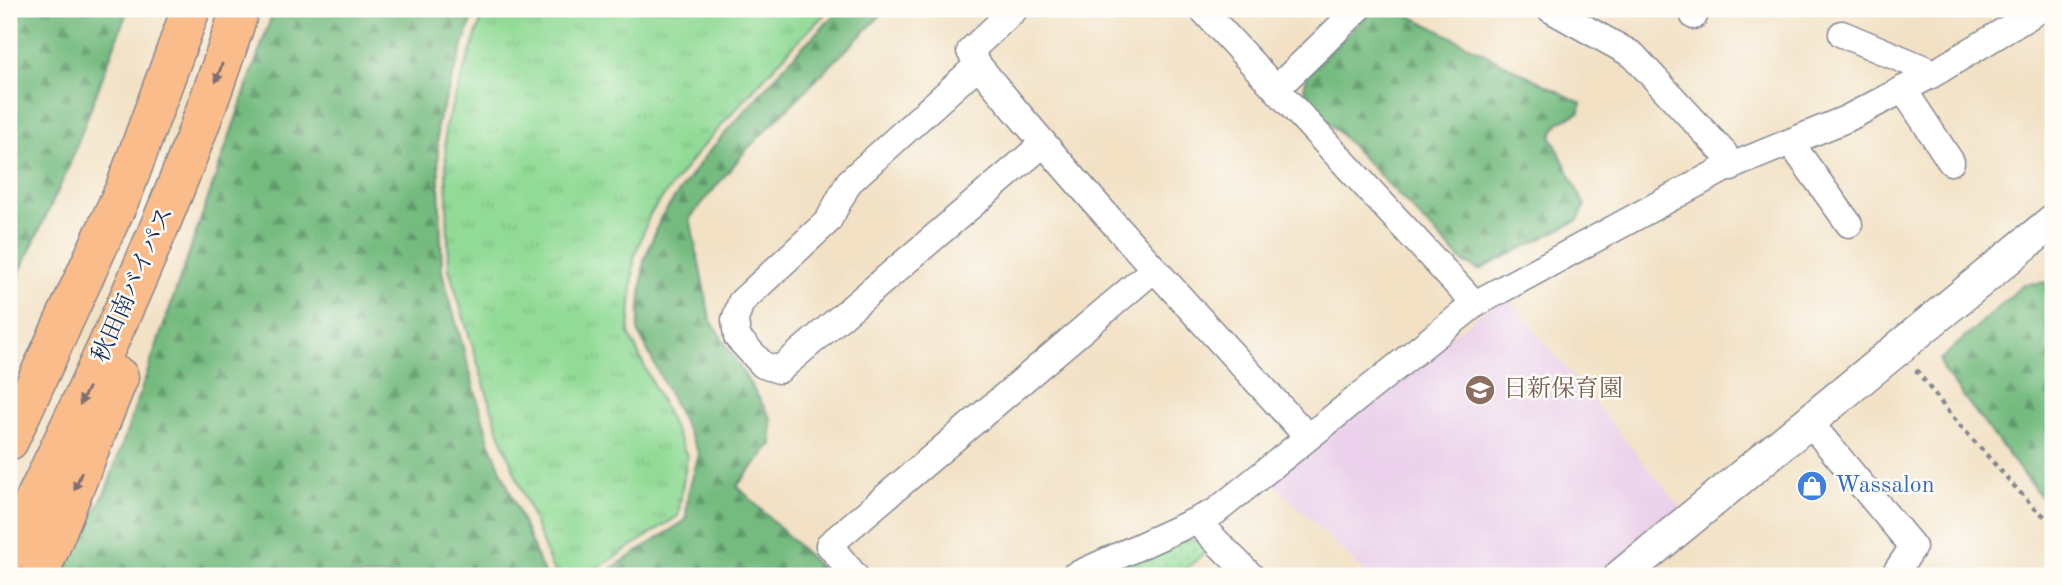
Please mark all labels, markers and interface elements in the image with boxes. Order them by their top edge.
one-way arrow [213,63,224,84]
street label: 秋田南バイパス [86,202,179,366]
school or university icon: 日新保育園 [1463,373,1497,407]
place label: 日新保育園 [1503,375,1623,402]
one-way arrow [79,386,90,407]
shop icon: Wassalon [1795,469,1829,503]
one-way arrow [73,471,84,492]
place label: Wassalon [1835,474,1935,498]

